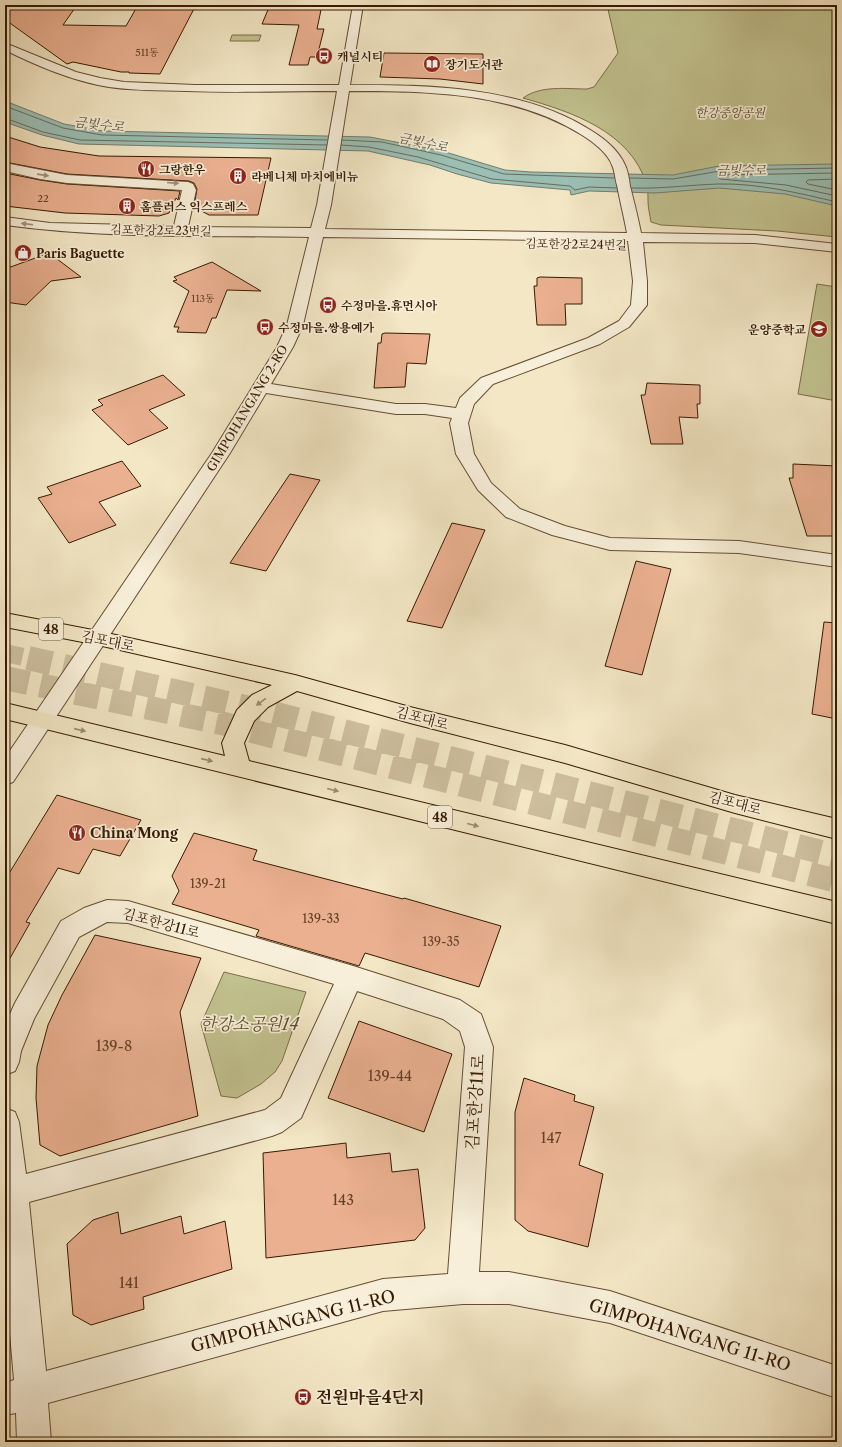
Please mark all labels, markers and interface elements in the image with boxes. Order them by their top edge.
house number: 511동 [135,46,159,59]
bus stop icon: 캐널시티 [314,46,334,66]
place label: 캐널시티 [337,49,383,64]
library icon: 장기도서관 [422,54,442,74]
place label: 장기도서관 [445,57,503,72]
park label: 한강중앙공원 [695,105,766,120]
water label: 금빛수로 [73,113,125,135]
water label: 금빛수로 [397,129,450,155]
restaurant icon: 그랑한우 [136,159,156,179]
place label: 그랑한우 [159,162,206,177]
water label: 금빛수로 [716,162,767,178]
building icon: 라베니체 마치에비뉴 [228,166,248,186]
place label: 라베니체 마치에비뉴 [251,169,359,184]
one-way arrow [37,172,49,178]
one-way arrow [167,180,179,187]
house number: 22 [37,192,49,205]
building icon: 홈플러스 익스프레스 [117,196,137,216]
place label: 홈플러스 익스프레스 [140,199,248,214]
one-way arrow [21,221,33,227]
street label: 김포한강2로23번길 [110,222,212,238]
street label: 김포한강2로24번길 [525,236,627,252]
shop icon: Paris Baguette [13,243,33,263]
place label: Paris Baguette [36,246,124,261]
house number: 113동 [191,292,215,305]
bus stop icon: 수정마을.휴먼시아 [318,295,338,315]
place label: 수정마을.휴먼시아 [341,298,437,313]
bus stop icon: 수정마을.쌍용예가 [255,317,275,337]
school or university icon: 운양중학교 [809,319,829,339]
place label: 수정마을.쌍용예가 [278,320,374,335]
place label: 운양중학교 [748,322,806,337]
street label: GIMPOHANGANG 2-RO [203,342,291,474]
road number: 48 [39,618,63,640]
street label: 김포대로 [80,627,137,656]
one-way arrow [255,698,266,706]
street label: 김포대로 [394,702,451,734]
one-way arrow [74,727,86,733]
one-way arrow [200,757,213,763]
street label: 김포대로 [707,787,764,819]
one-way arrow [327,788,339,794]
road number: 48 [428,806,452,828]
one-way arrow [467,822,479,828]
restaurant icon: China Mong [67,823,87,843]
place label: China Mong [90,824,179,842]
house number: 139-21 [190,876,226,891]
street label: 김포한강11로 [120,904,202,942]
house number: 139-33 [302,911,340,926]
house number: 139-35 [422,934,460,949]
park label: 한강소공원14 [199,1014,300,1034]
house number: 139-8 [96,1037,132,1055]
street label: 김포한강11로 [462,1053,488,1151]
house number: 139-44 [368,1067,412,1085]
house number: 147 [541,1129,562,1147]
house number: 143 [332,1191,354,1209]
house number: 141 [119,1274,139,1292]
street label: GIMPOHANGANG 11-RO [189,1286,397,1356]
street label: GIMPOHANGANG 11-RO [587,1295,793,1375]
bus stop icon: 전원마을4단지 [293,1387,313,1407]
place label: 전원마을4단지 [316,1387,425,1407]

